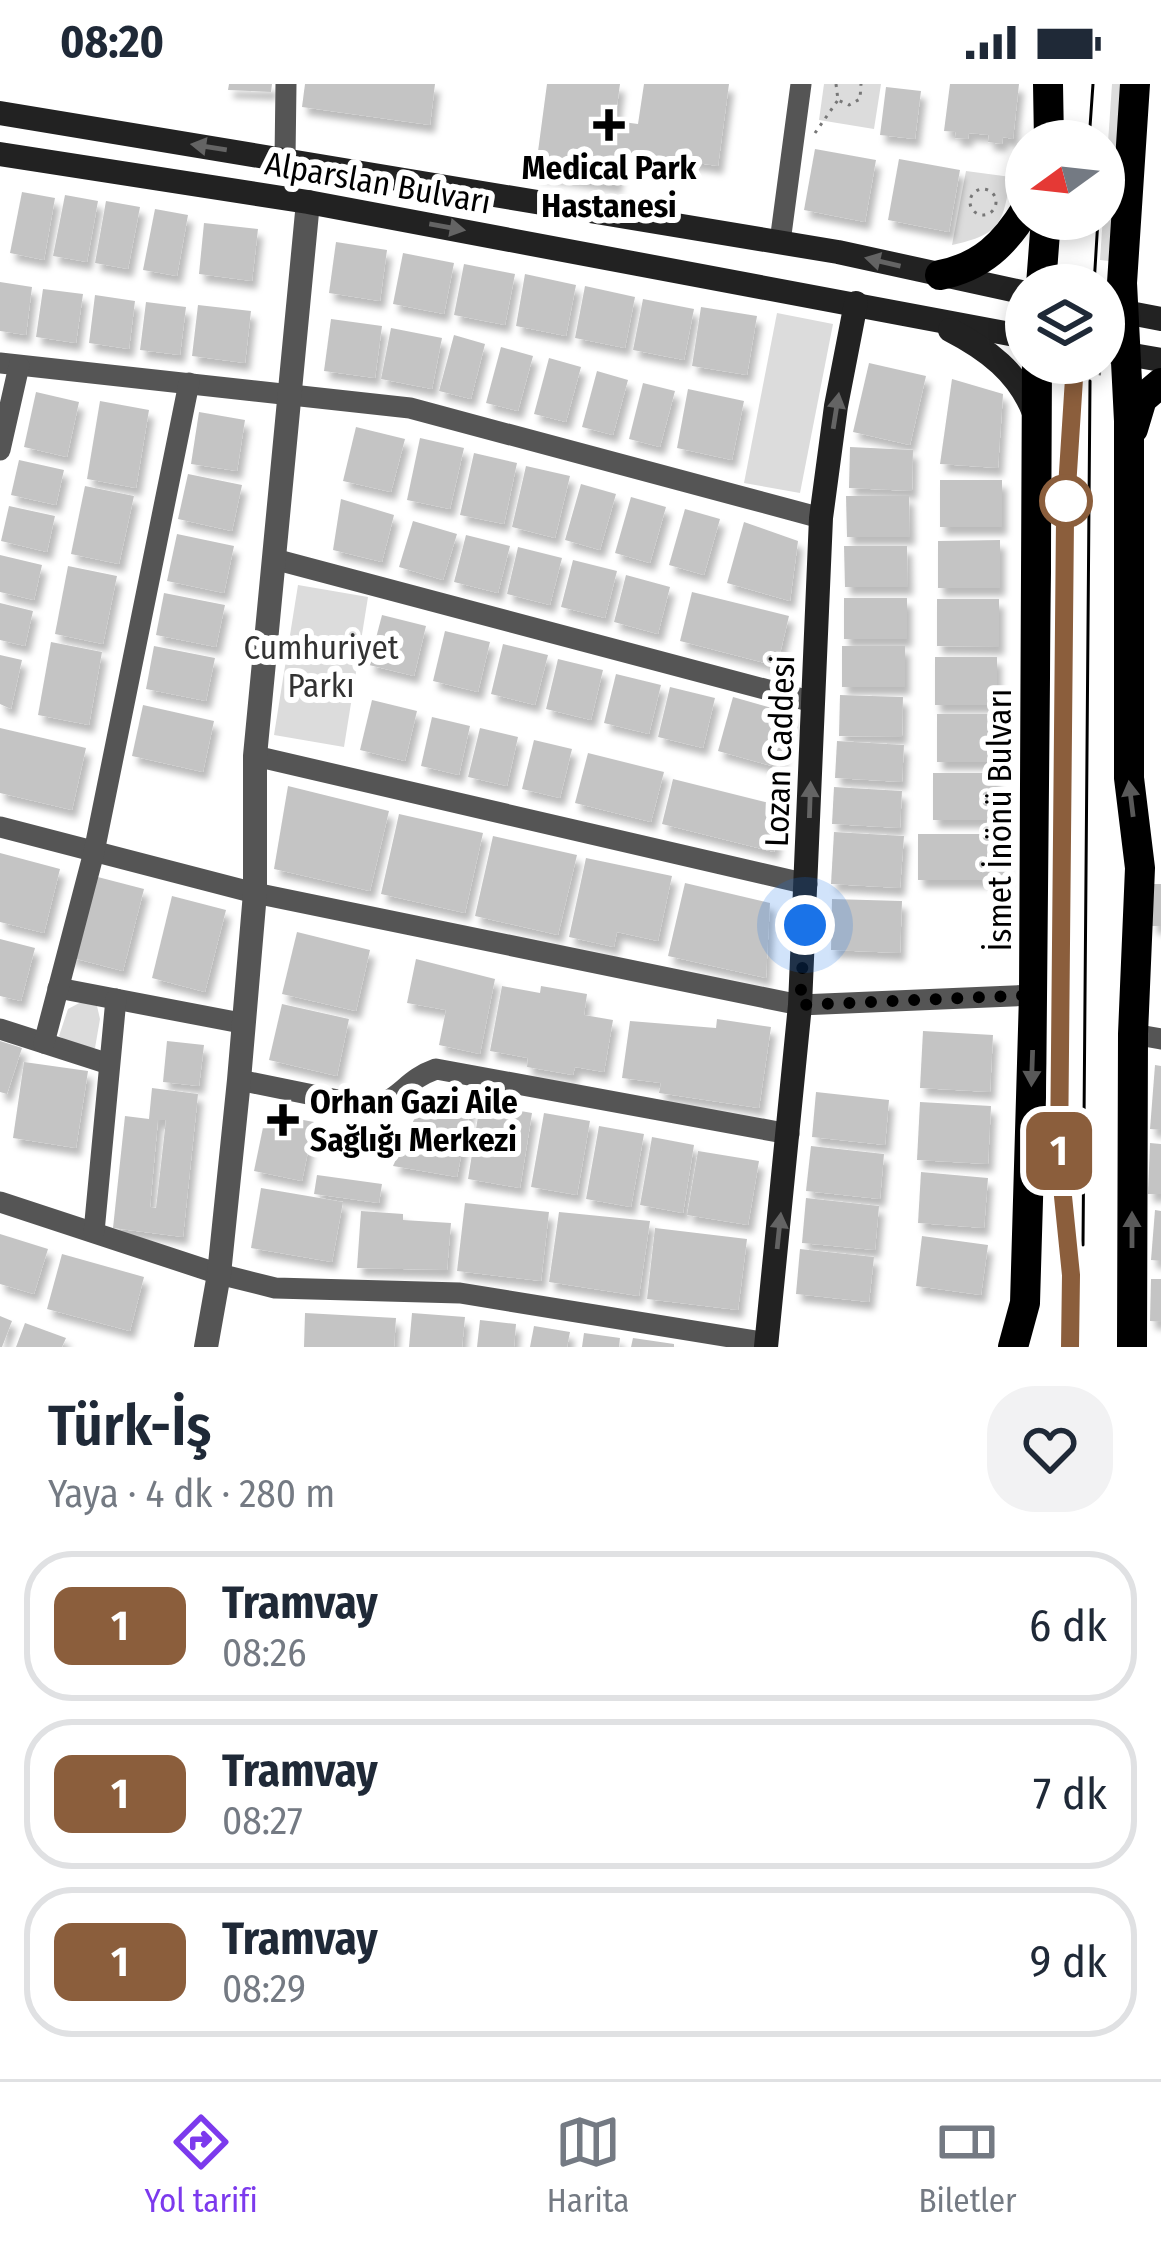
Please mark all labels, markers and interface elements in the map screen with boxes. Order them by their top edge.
text: 08:20 [60,15,164,69]
marker: Medical Park Hastanesi [593,109,625,141]
north arrow [1005,120,1125,240]
map controls [1005,120,1125,384]
one-way arrow [190,138,227,157]
street label: Alparslan Bulvarı [262,143,494,223]
place label: Medical Park Hastanesi [522,148,698,226]
one-way arrow [429,218,466,237]
one-way arrow [865,252,902,271]
button: layers [1005,264,1125,384]
one-way arrow [826,392,845,429]
unlabelled marker [1041,476,1091,526]
park label: Cumhuriyet Parkı [243,628,399,706]
street label: Lozan Caddesi [757,655,803,848]
street label: İsmet İnönü Bulvarı [980,689,1020,951]
one-way arrow [1122,779,1141,817]
one-way arrow [801,780,820,818]
your location [775,895,835,955]
one-way arrow [1022,1050,1041,1088]
place label: Orhan Gazi Aile Sağlığı Merkezi [310,1082,518,1160]
marker: Orhan Gazi Aile Sağlığı Merkezi [267,1104,299,1136]
line badge: 1 [1020,1112,1098,1190]
text: 1 [1050,1126,1068,1176]
one-way arrow [1122,1210,1142,1248]
one-way arrow [770,1212,789,1249]
button: heart [987,1386,1113,1512]
text: Türk-İş [48,1392,211,1460]
text: Yaya · 4 dk · 280 m [48,1471,335,1517]
text: Tramvay [222,1576,378,1630]
text: 6 dk [1029,1599,1107,1653]
text: 1 [111,1601,129,1651]
text: 08:26 [222,1630,307,1676]
text: Tramvay [222,1744,378,1798]
text: 7 dk [1033,1767,1107,1821]
text: 1 [111,1769,129,1819]
text: 08:27 [222,1798,303,1844]
text: Tramvay [222,1912,378,1966]
text: 9 dk [1029,1935,1107,1989]
text: 1 [111,1937,129,1987]
text: 08:29 [222,1966,306,2012]
tab: Yol tarifi [144,2109,258,2221]
tab: Harita [547,2109,629,2221]
tab: Biletler [918,2109,1017,2221]

